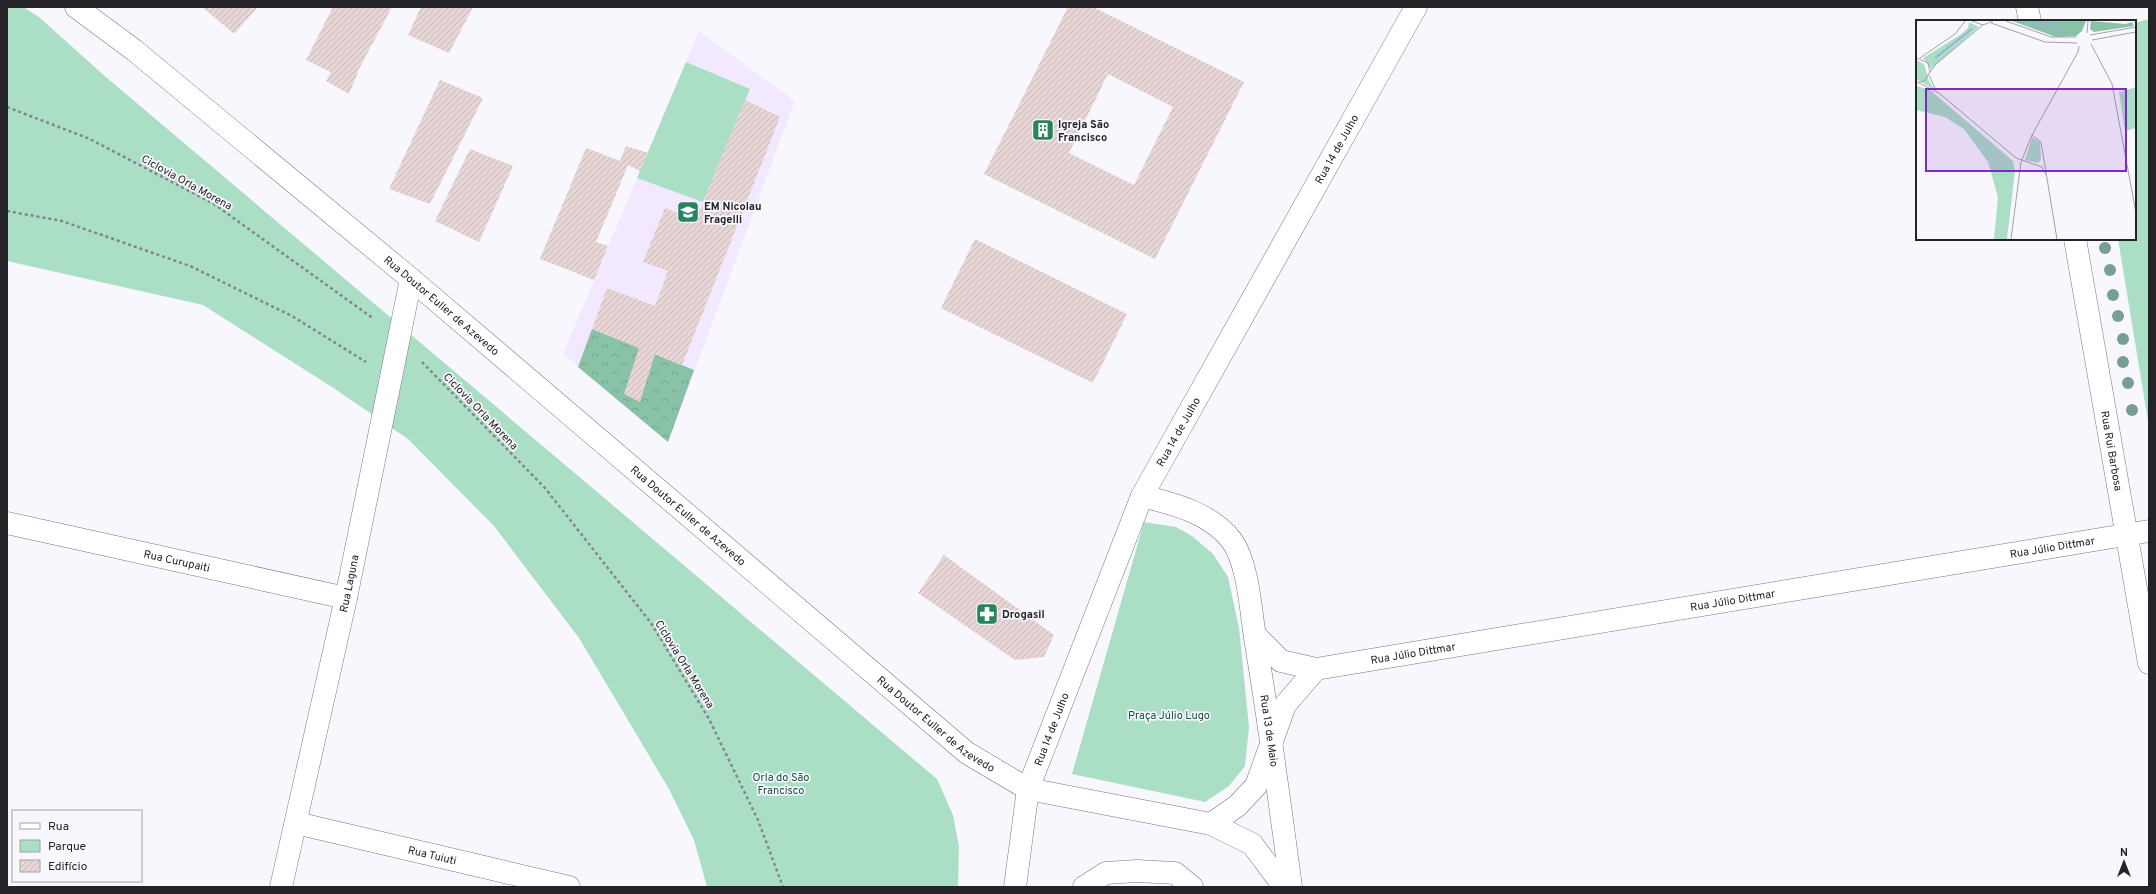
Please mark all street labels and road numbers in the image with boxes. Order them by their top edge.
street label: Rua 14 de Julho [1312,112,1362,187]
street label: Ciclovia Orla Morena [139,152,235,214]
street label: Rua Doutor Euller de Azevedo [380,253,502,359]
street label: Ciclovia Orla Morena [440,370,521,453]
street label: Rua 14 de Julho [1154,395,1204,469]
street label: Rua Rui Barbosa [2097,410,2125,492]
street label: Rua Doutor Euller de Azevedo [627,463,748,569]
street label: Rua Júlio Dittmar [2009,534,2097,562]
street label: Rua Curupaiti [142,547,211,576]
street label: Rua Laguna [337,553,363,614]
street label: Rua Júlio Dittmar [1689,587,1777,615]
street label: Ciclovia Orla Morena [651,618,717,712]
street label: Rua Júlio Dittmar [1370,640,1457,668]
street label: Rua Doutor Euller de Azevedo [874,673,997,776]
street label: Rua 14 de Julho [1032,691,1073,768]
street label: Rua 13 de Maio [1256,694,1281,768]
street label: Rua Tuiuti [406,843,458,868]

